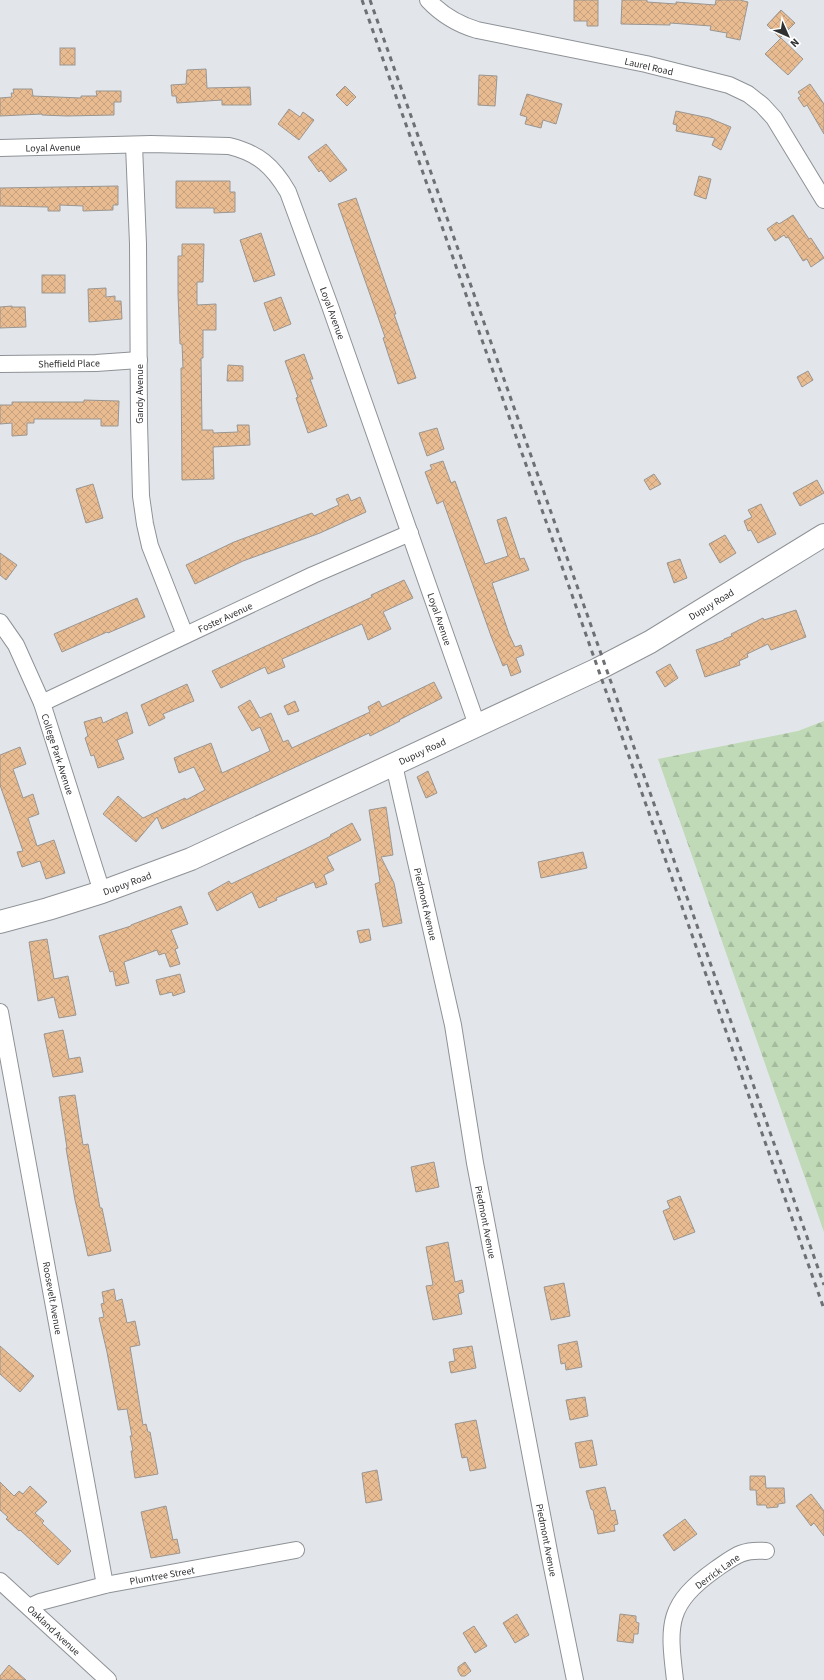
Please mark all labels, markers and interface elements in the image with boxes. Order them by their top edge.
north arrow [768,16,808,56]
text: N [787,35,803,51]
street label: Laurel Road [623,55,675,79]
street label: Loyal Avenue [25,141,81,155]
street label: Loyal Avenue [316,285,348,342]
street label: Sheffield Place [38,356,100,372]
street label: Gandy Avenue [133,364,147,424]
street label: Dupuy Road [686,586,737,624]
street label: Loyal Avenue [423,591,455,648]
street label: Foster Avenue [196,599,255,637]
street label: College Park Avenue [37,712,77,797]
street label: Dupuy Road [396,735,448,769]
street label: Piedmont Avenue [410,867,440,942]
street label: Dupuy Road [101,869,154,899]
street label: Piedmont Avenue [471,1185,499,1260]
street label: Roosevelt Avenue [39,1261,65,1336]
street label: Piedmont Avenue [532,1503,560,1578]
street label: Derrick Lane [692,1551,743,1593]
street label: Plumtree Street [129,1563,196,1589]
street label: Oakland Avenue [24,1602,83,1659]

